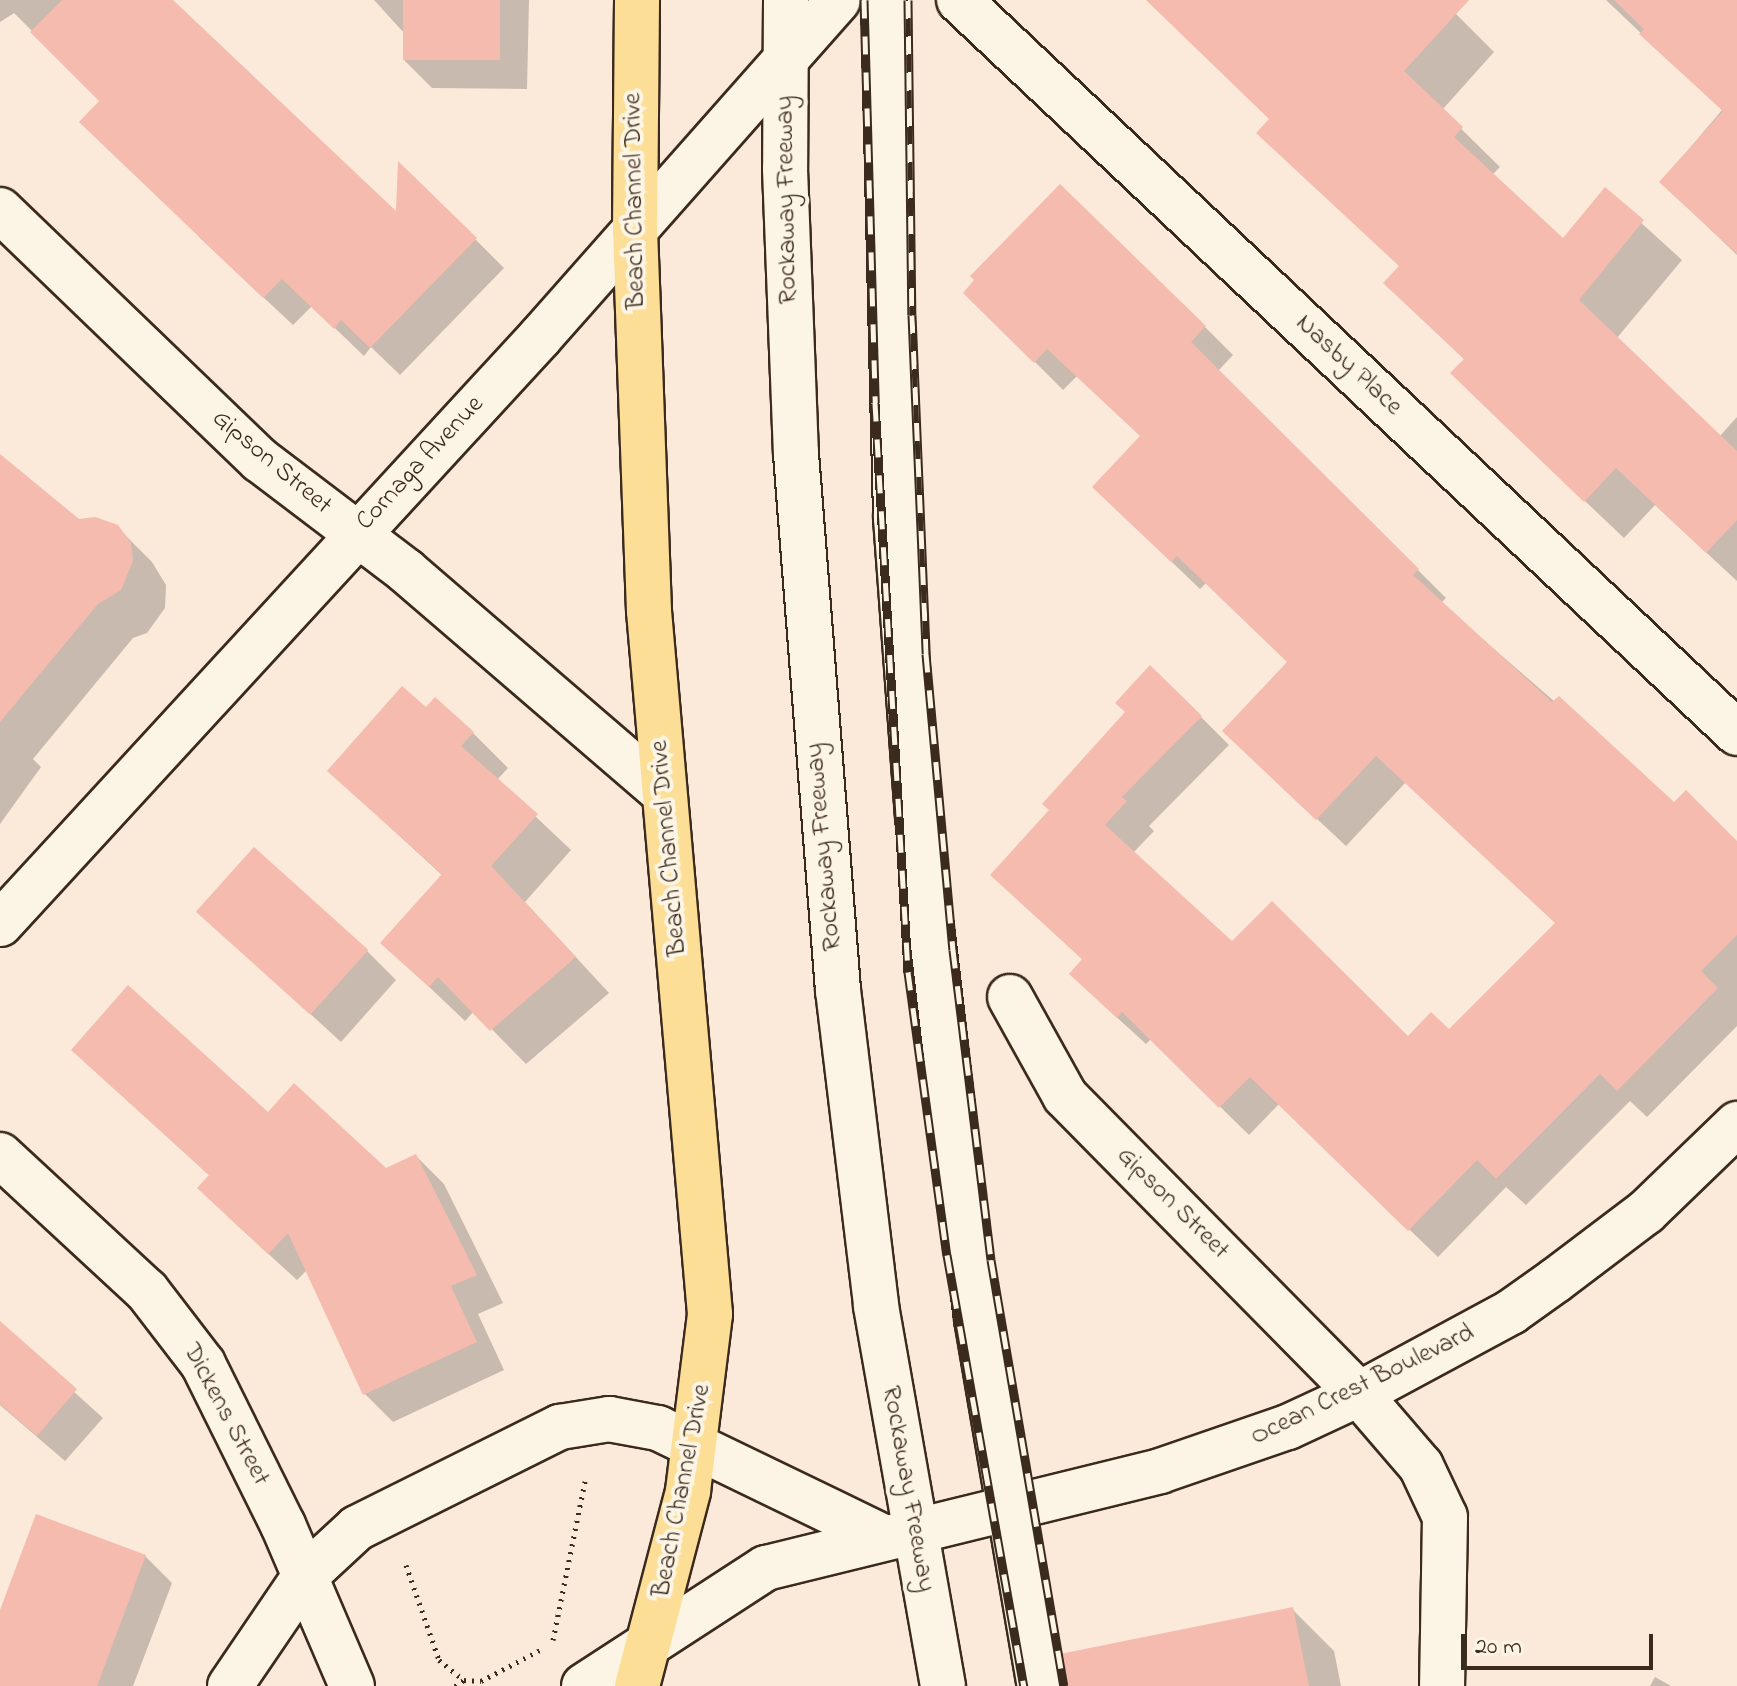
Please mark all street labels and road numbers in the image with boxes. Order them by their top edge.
street label: Beach Channel Drive [619,92,653,310]
street label: Rockaway Freeway [771,95,805,305]
street label: Nasby Place [1288,309,1408,423]
street label: Cornaga Avenue [351,390,491,538]
street label: Gipson Street [205,404,337,522]
street label: Beach Channel Drive [645,739,695,957]
street label: Rockaway Freeway [800,742,850,952]
street label: Gipson Street [1109,1141,1235,1267]
street label: Ocean Crest Boulevard [1246,1318,1480,1454]
street label: Dickens Street [175,1339,275,1491]
street label: Beach Channel Drive [647,1382,719,1600]
street label: Rockaway Freeway [874,1384,940,1594]

